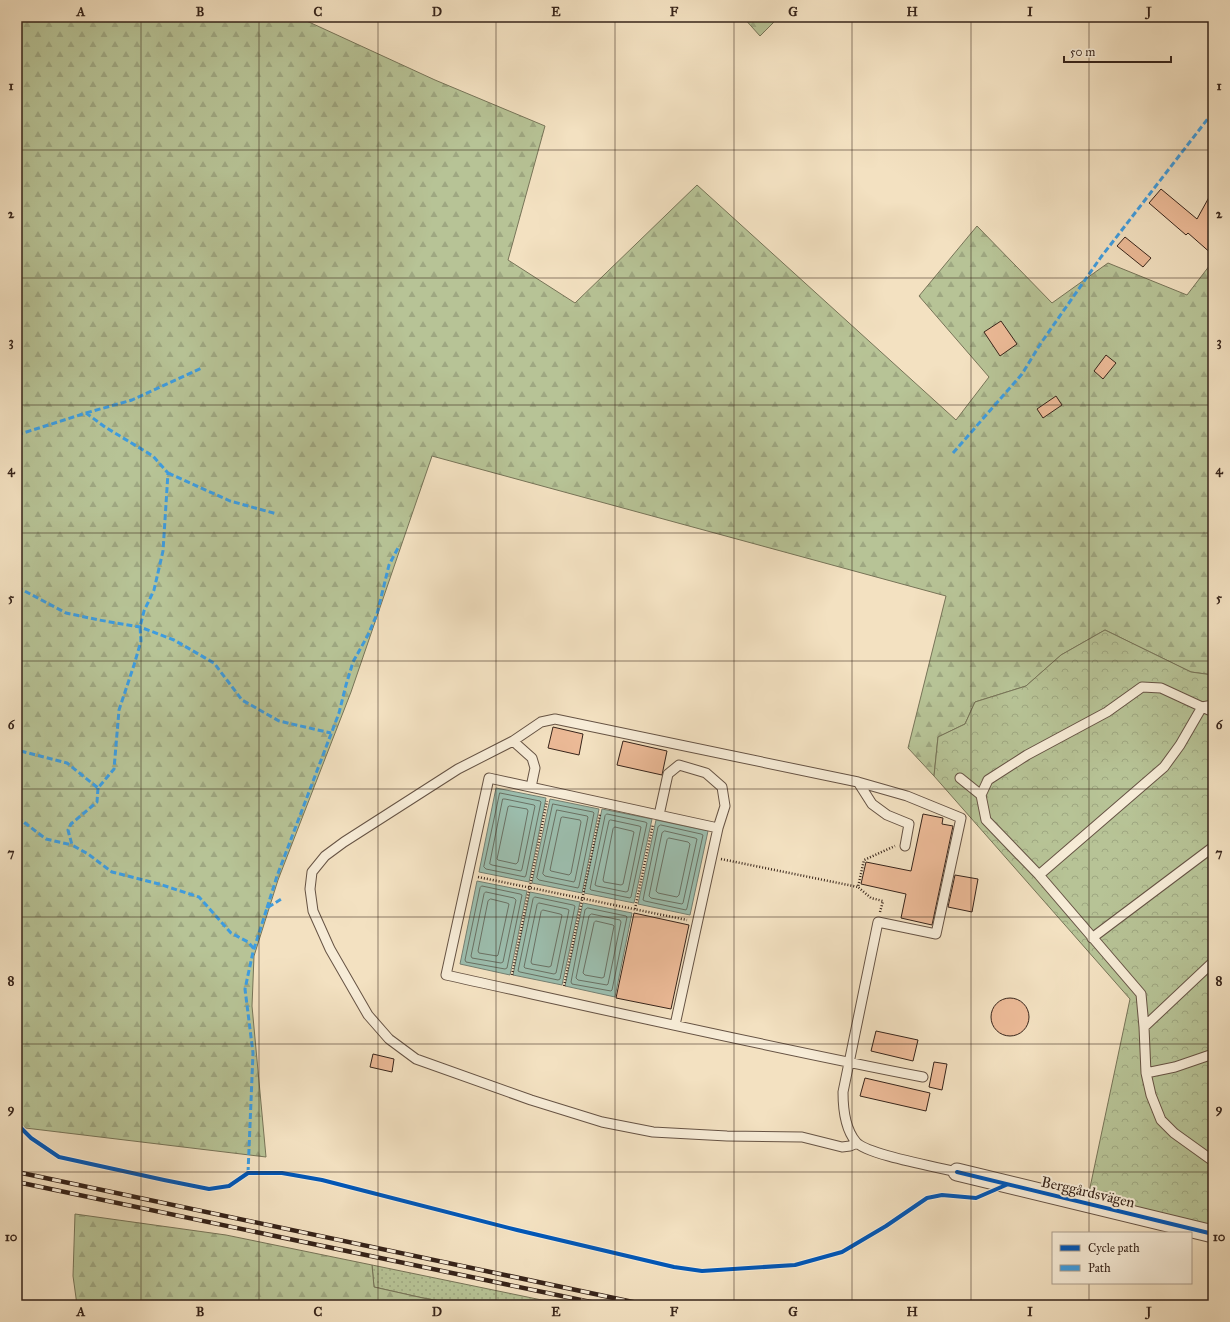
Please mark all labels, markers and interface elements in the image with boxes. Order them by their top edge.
text: A [76,4,86,20]
text: B [196,4,205,20]
text: C [314,4,323,20]
text: D [432,4,442,20]
text: E [551,4,561,20]
text: F [670,4,679,20]
text: G [788,4,798,20]
text: H [906,4,918,20]
text: I [1027,4,1033,20]
text: J [1144,4,1152,20]
scale bar [1064,38,1171,64]
text: 50 m [1070,45,1095,59]
text: 1 [8,78,14,94]
text: 1 [1216,78,1222,94]
text: 2 [8,206,15,222]
text: 2 [1216,206,1223,222]
text: 3 [8,334,14,350]
text: 3 [1216,334,1222,350]
text: 4 [7,462,15,478]
text: 4 [1215,462,1223,478]
text: 5 [8,590,15,606]
text: 5 [1216,590,1223,606]
text: 6 [8,717,16,733]
text: 6 [1216,717,1224,733]
text: 7 [8,845,15,861]
text: 7 [1216,845,1223,861]
text: 8 [8,973,15,989]
text: 8 [1216,973,1223,989]
text: 9 [8,1101,15,1117]
text: 9 [1216,1101,1223,1117]
street label: Berggårdsvägen [1039,1172,1137,1212]
text: 10 [5,1229,18,1245]
text: 10 [1213,1229,1226,1245]
legend [1052,1232,1192,1284]
text: Cycle path [1088,1241,1140,1255]
text: Path [1088,1261,1111,1275]
text: A [76,1304,86,1320]
text: B [196,1304,205,1320]
text: C [314,1304,323,1320]
text: D [432,1304,442,1320]
text: E [551,1304,561,1320]
text: F [670,1304,679,1320]
text: G [788,1304,798,1320]
text: H [906,1304,918,1320]
text: I [1027,1304,1033,1320]
text: J [1144,1304,1152,1320]

